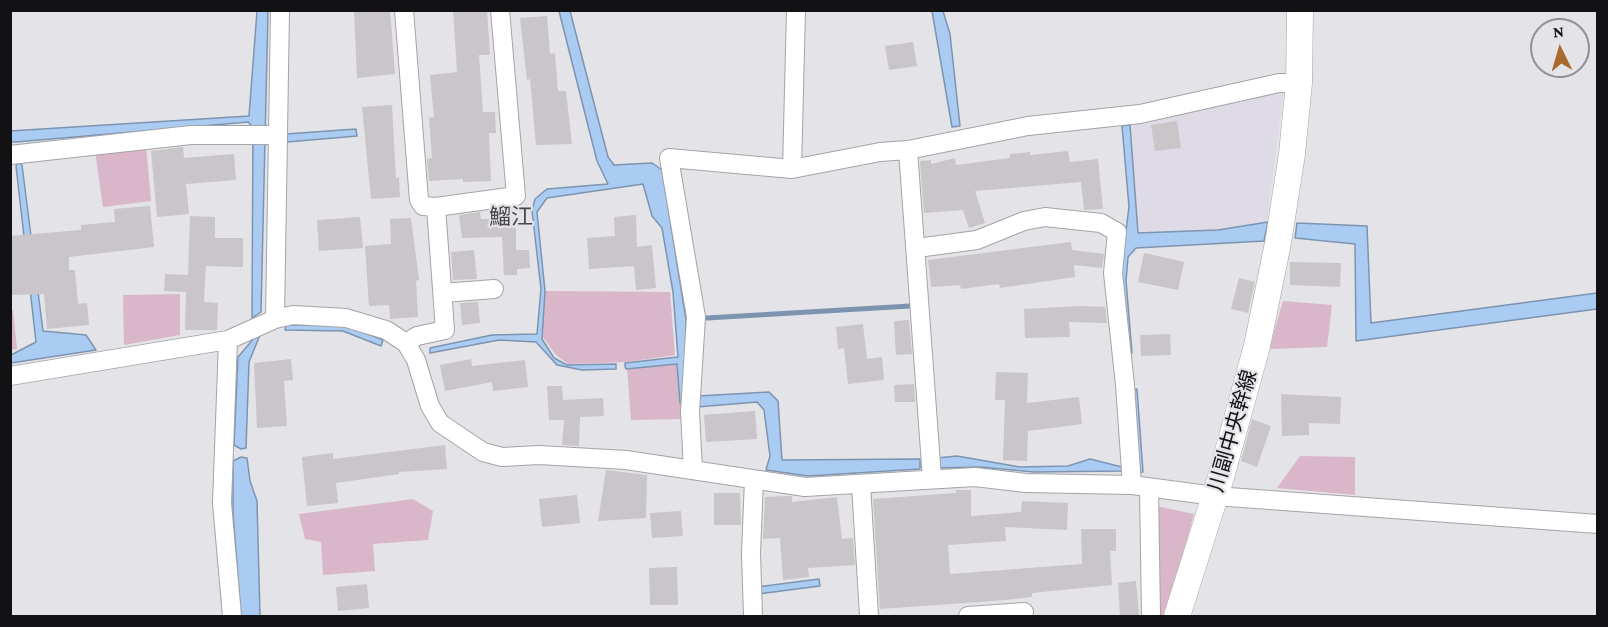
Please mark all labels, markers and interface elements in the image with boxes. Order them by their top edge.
north arrow [1530,18,1590,78]
text: N [1552,23,1565,41]
district label: 鰡江 [489,204,533,230]
street label: 川副中央幹線 [1204,367,1262,495]

